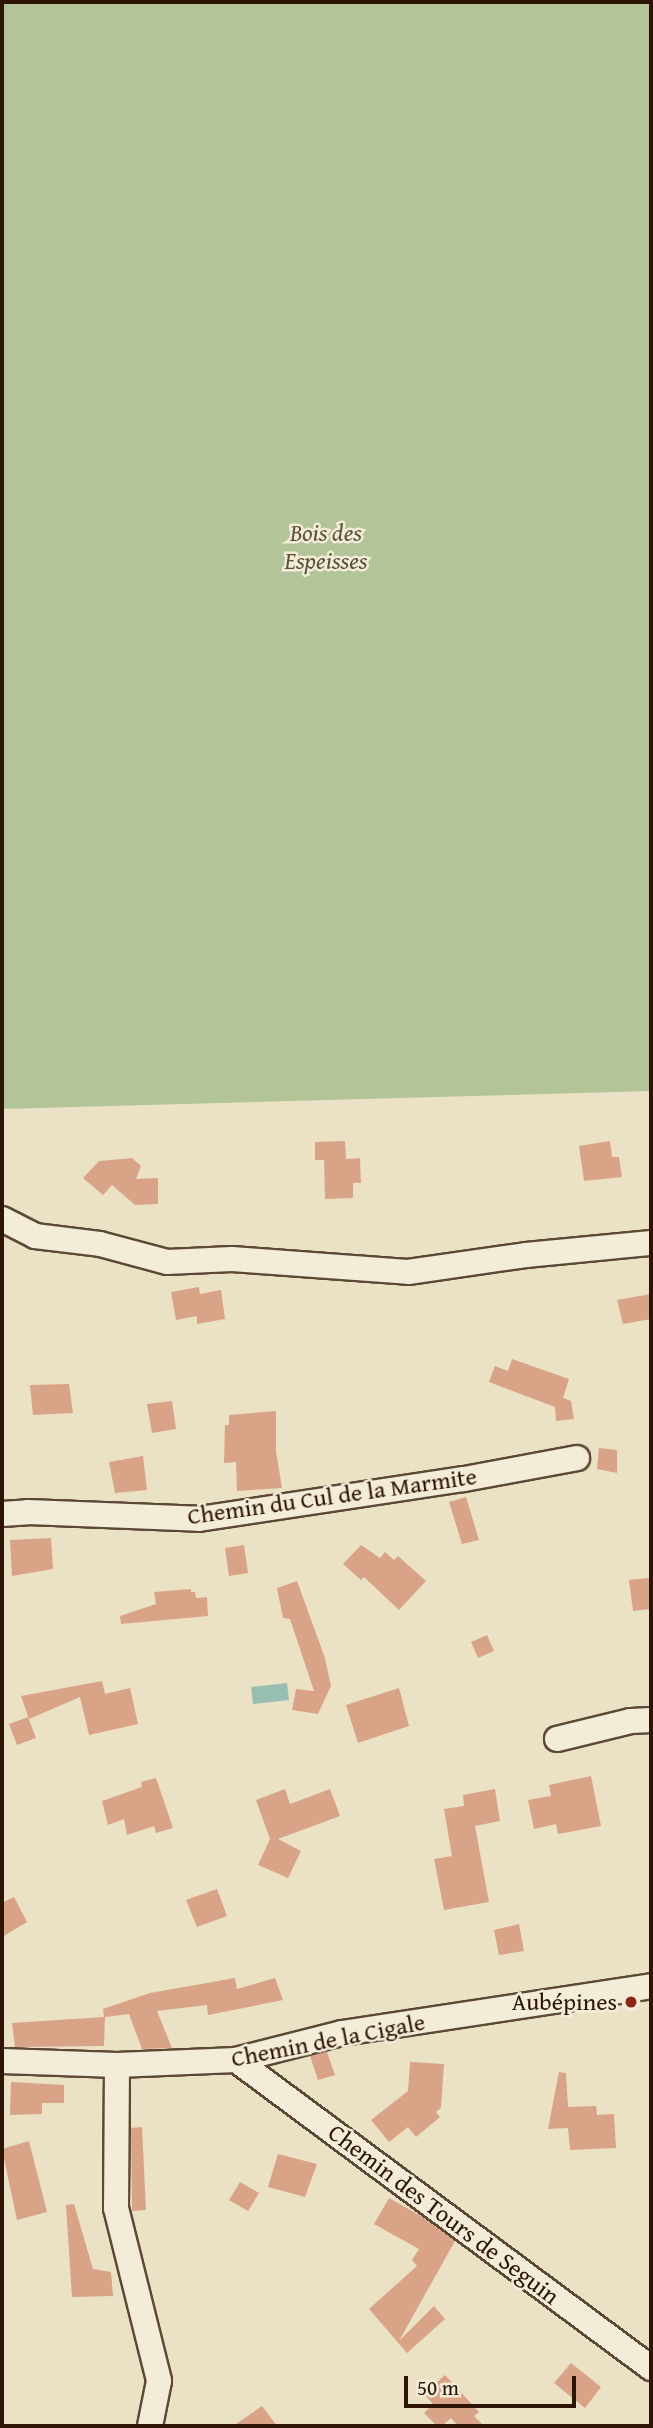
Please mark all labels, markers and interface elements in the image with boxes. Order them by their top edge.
park label: Bois des Espeisses [285,519,367,575]
street label: Chemin du Cul de la Marmite [186,1461,478,1531]
place label: Aubépines [512,1988,617,2016]
marker: Aubépines [623,1994,639,2010]
street label: Chemin de la Cigale [229,2007,427,2073]
street label: Chemin des Tours de Seguin [323,2118,565,2310]
scale bar [408,2362,580,2406]
text: 50 m [417,2372,459,2403]

